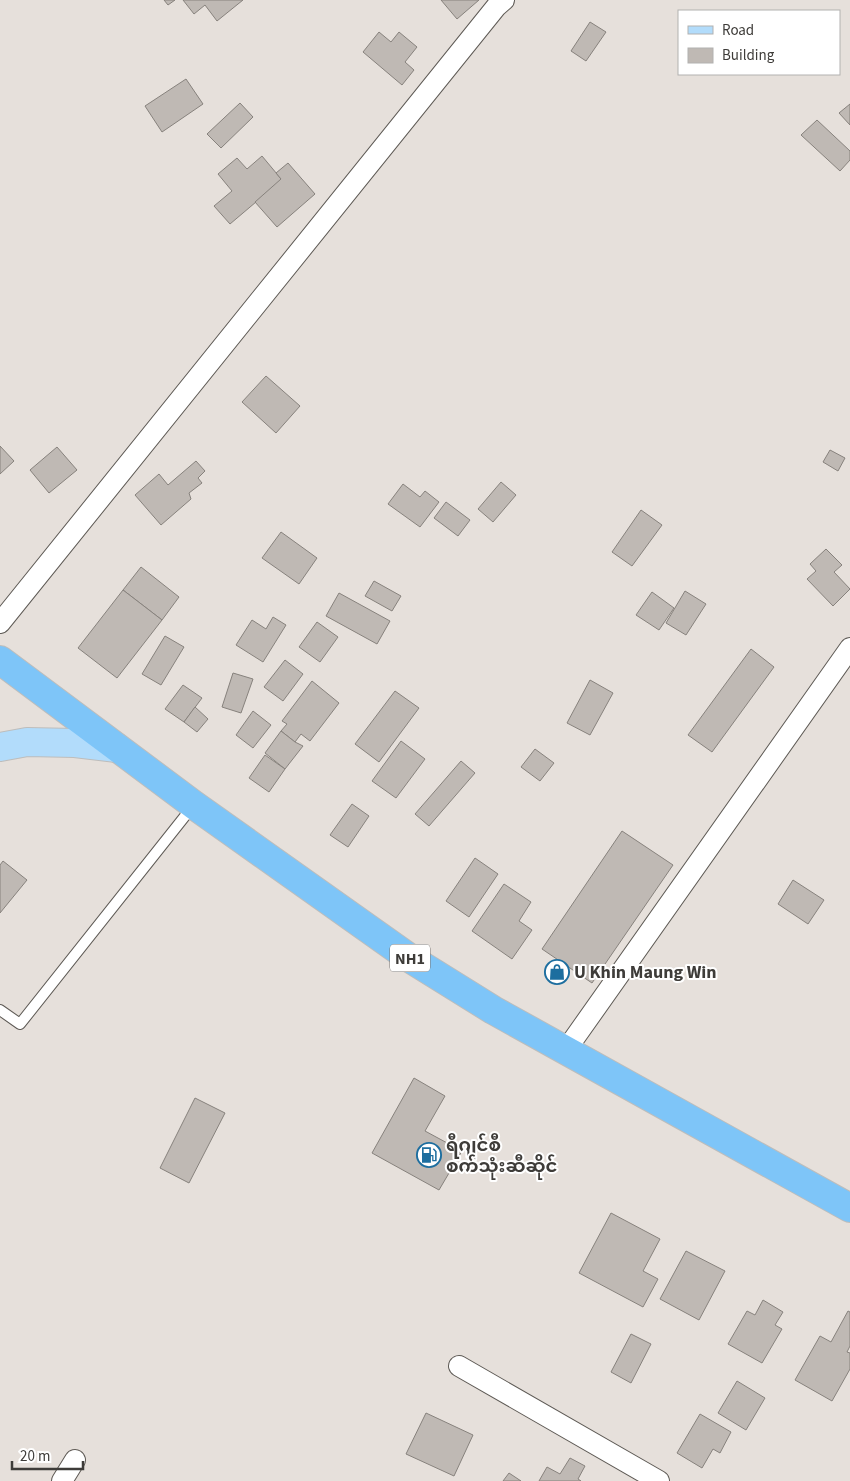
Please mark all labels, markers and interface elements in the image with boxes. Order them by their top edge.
legend [678,10,840,75]
text: Road [722,20,754,41]
text: Building [722,45,775,66]
road number: NH1 [390,944,430,971]
shop icon: U Khin Maung Win [544,959,570,985]
place label: U Khin Maung Win [574,960,717,985]
place label: ရီဂျင်စီ စက်သုံးဆီဆိုင် [446,1133,558,1180]
fuel station icon: ရီဂျင်စီ စက်သုံးဆီဆိုင် [416,1142,442,1168]
scale bar [12,1438,84,1470]
text: 20 m [20,1446,50,1467]

